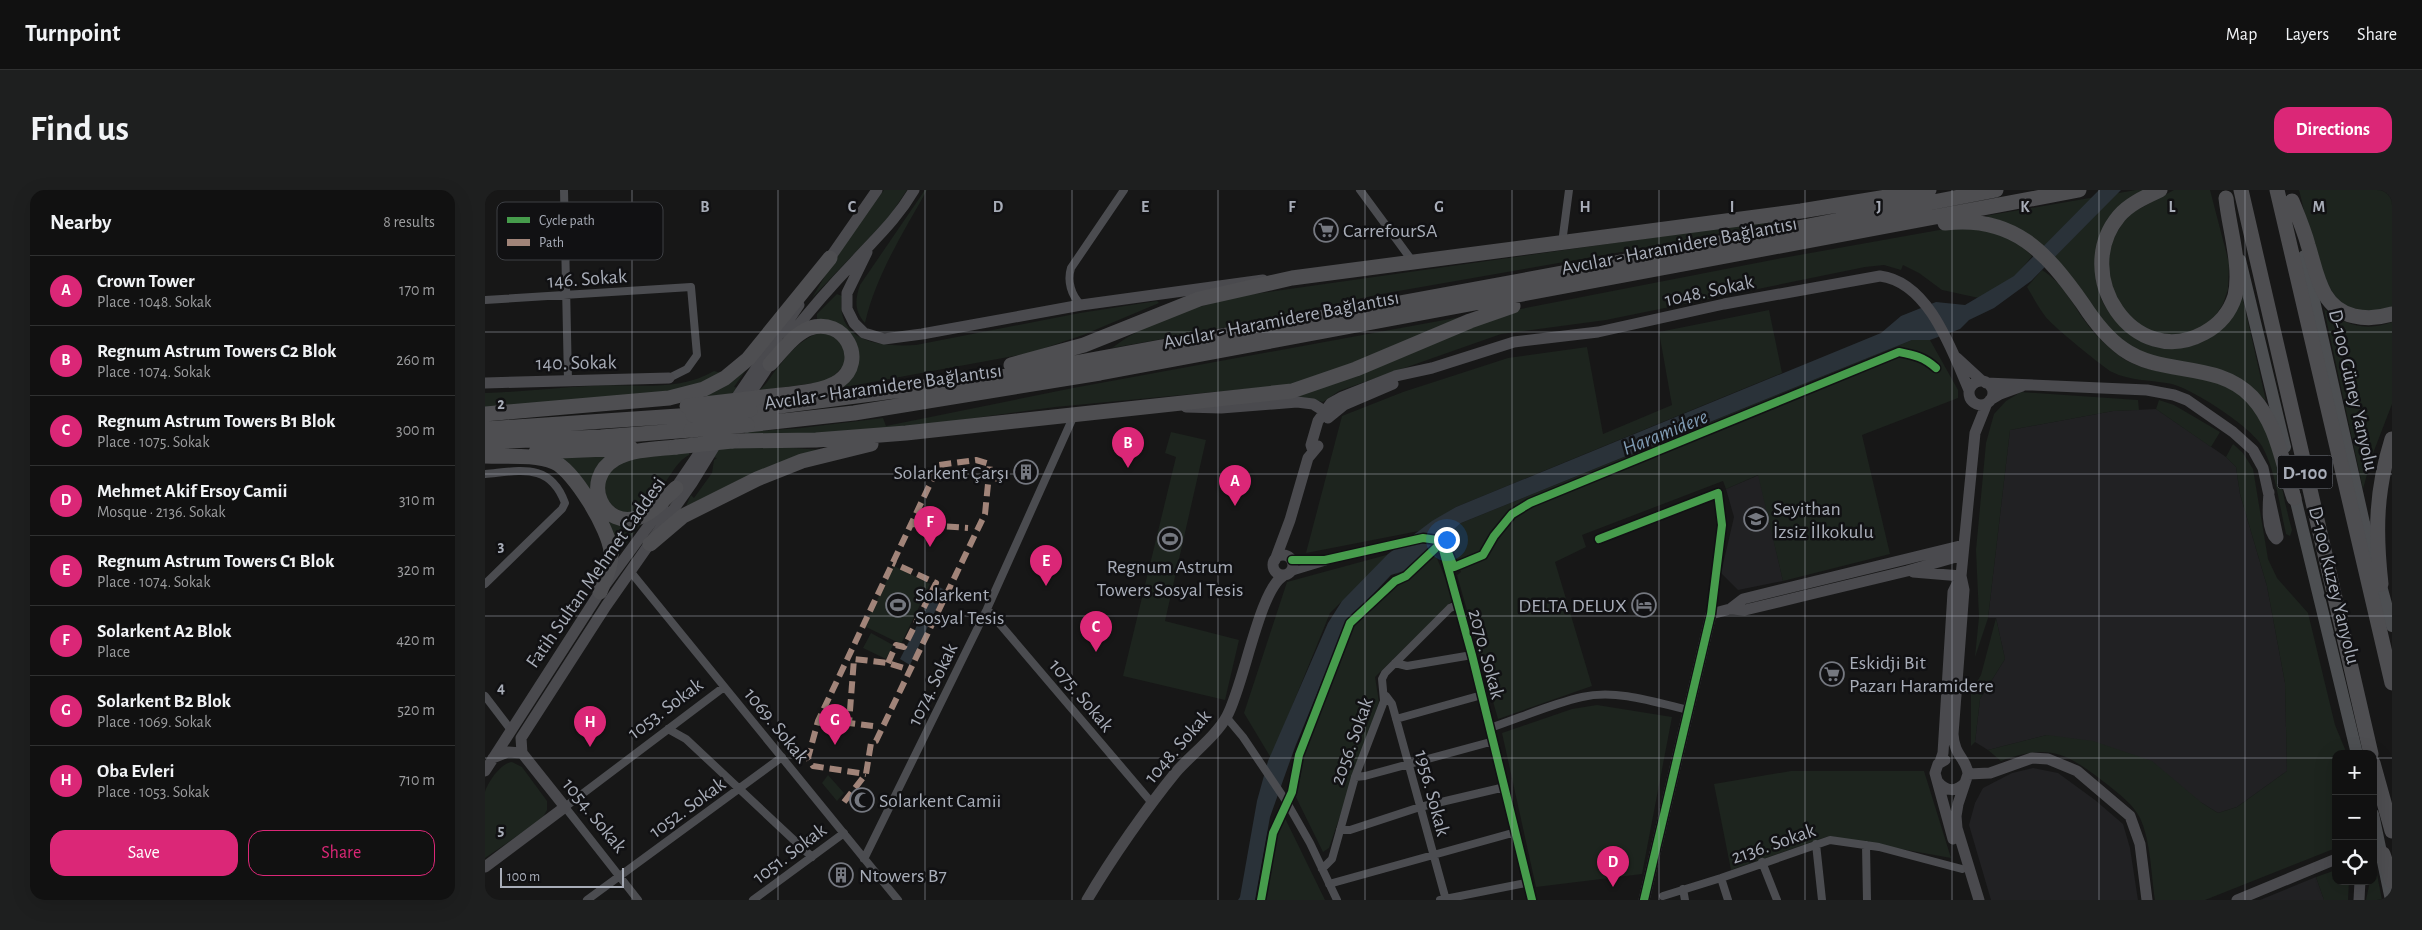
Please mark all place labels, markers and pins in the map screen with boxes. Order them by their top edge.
supermarket icon: CarrefourSA [1313,217,1339,243]
place label: CarrefourSA [1343,221,1438,241]
pin: B [1112,427,1144,468]
building icon: Solarkent Çarşı [1013,459,1039,485]
place label: Solarkent Çarşı [894,463,1009,483]
pin: A [1219,465,1251,506]
place label: Seyithan İzsiz İlkokulu [1773,499,1874,542]
pin: F [914,506,946,547]
school or university icon: Seyithan İzsiz İlkokulu [1743,506,1769,532]
sports icon: Regnum Astrum Towers Sosyal Tesis [1157,526,1183,552]
pin: E [1030,545,1062,586]
place label: Regnum Astrum Towers Sosyal Tesis [1097,557,1243,600]
place label: Solarkent Sosyal Tesis [915,585,1004,628]
sports icon: Solarkent Sosyal Tesis [885,592,911,618]
hotel icon: DELTA DELUX [1631,592,1657,618]
place label: DELTA DELUX [1518,596,1627,616]
pin: C [1080,611,1112,652]
place label: Eskidji Bit Pazarı Haramidere [1849,653,1994,696]
supermarket icon: Eskidji Bit Pazarı Haramidere [1819,661,1845,687]
pin: G [819,704,851,745]
pin: H [574,706,606,747]
mosque icon: Solarkent Camii [849,787,875,813]
place label: Solarkent Camii [879,791,1001,811]
pin: D [1597,846,1629,887]
building icon: Ntowers B7 [828,862,854,888]
place label: Ntowers B7 [859,866,947,886]

